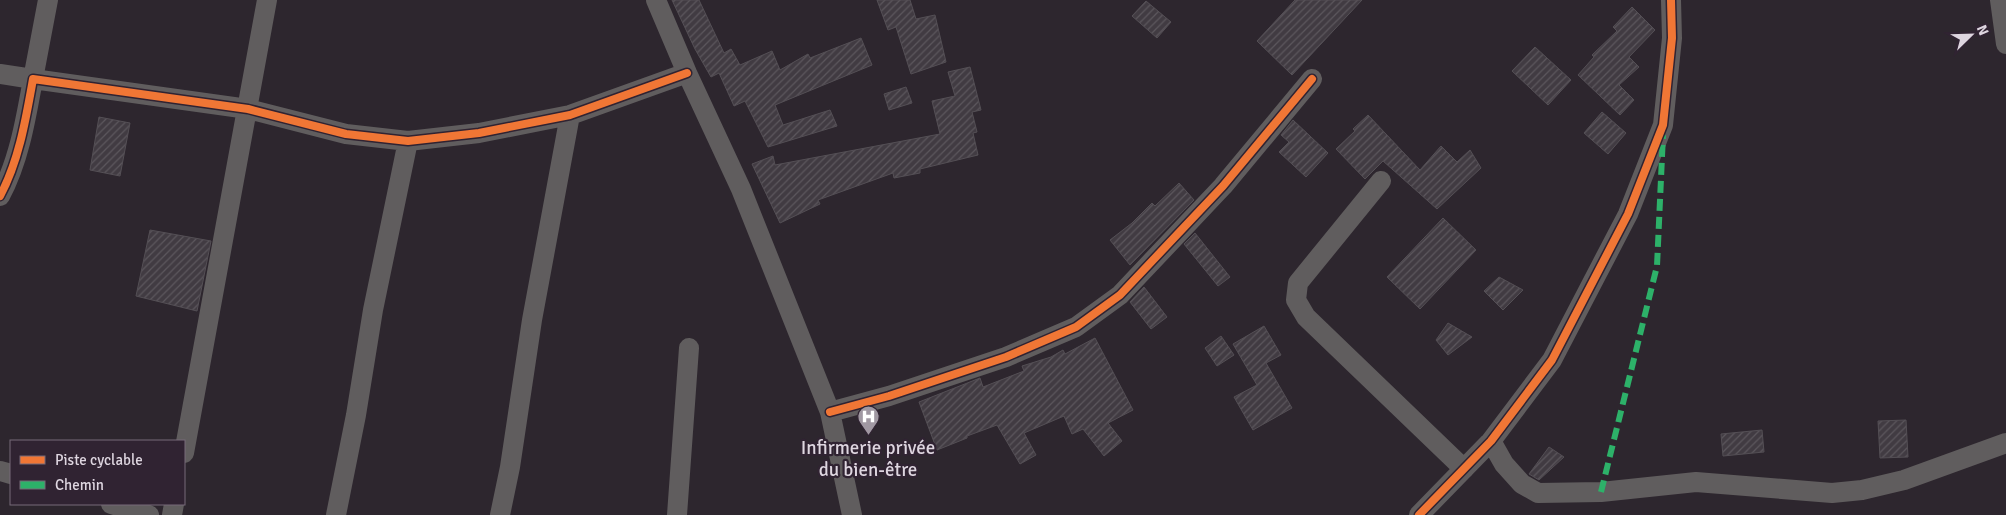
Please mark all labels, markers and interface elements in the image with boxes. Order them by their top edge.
north arrow [1946,10,1996,60]
text: N [1973,22,1992,38]
hospital icon: Infirmerie privée du bien-être [856,405,880,436]
place label: Infirmerie privée du bien-être [801,436,935,482]
legend [10,440,185,505]
text: Piste cyclable [55,451,143,469]
text: Chemin [55,476,104,494]

